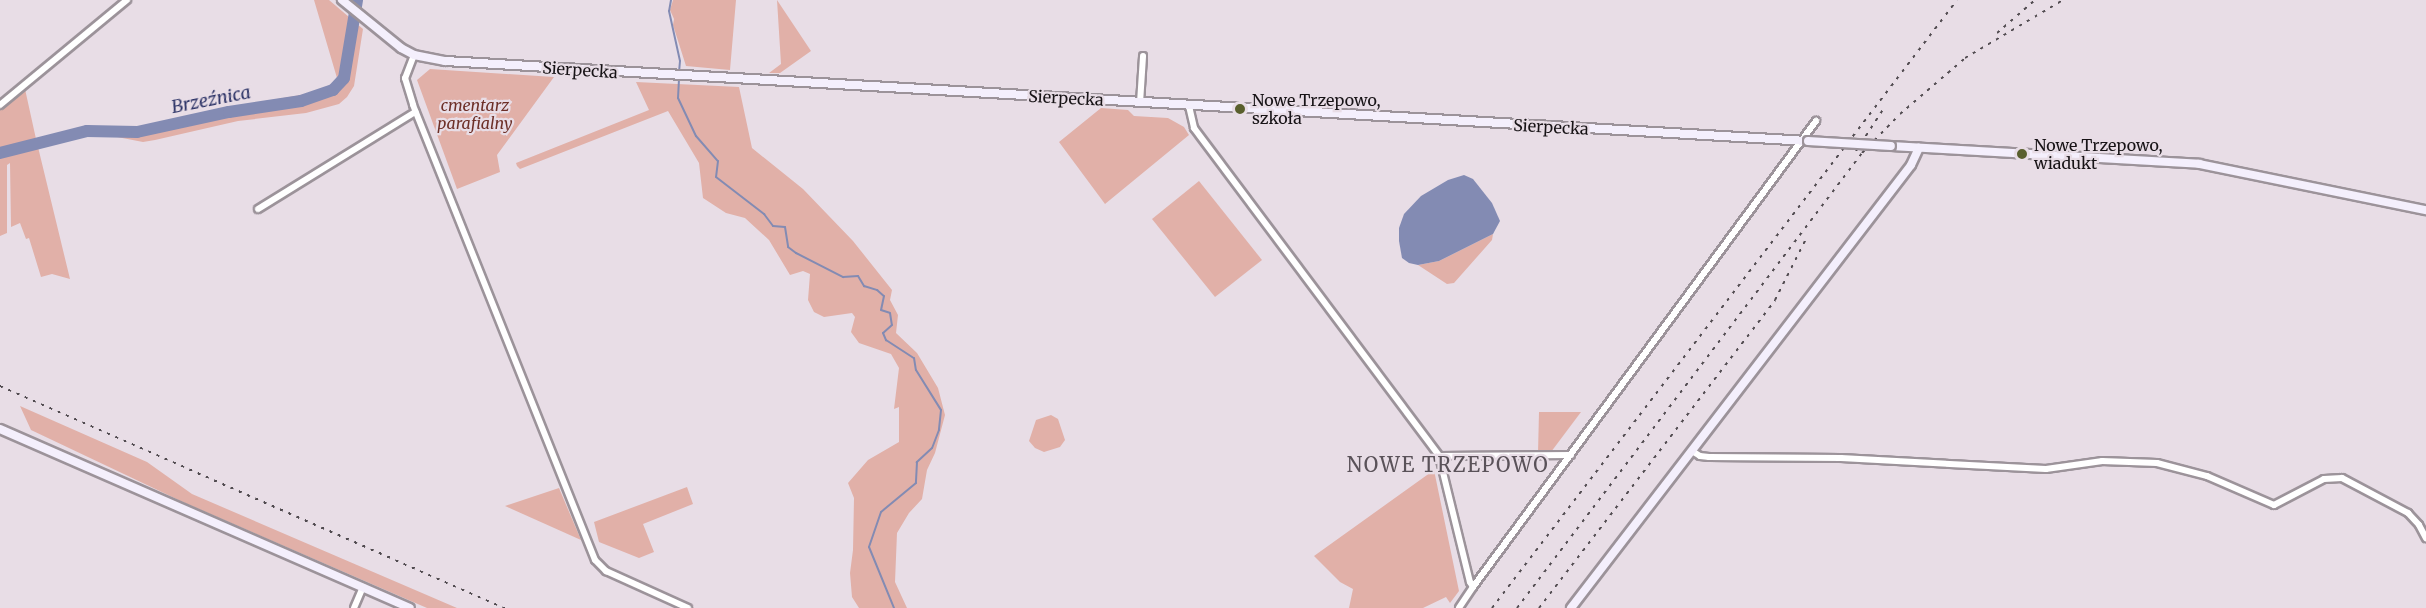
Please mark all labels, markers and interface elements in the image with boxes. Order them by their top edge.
street label: Sierpecka [542,58,618,82]
water label: Brzeźnica [170,82,252,118]
street label: Sierpecka [1028,86,1104,110]
place label: Nowe Trzepowo, szkoła [1252,90,1380,128]
park label: cmentarz parafialny [437,95,513,133]
marker: Nowe Trzepowo, szkoła [1233,102,1247,116]
street label: Sierpecka [1513,115,1589,139]
place label: Nowe Trzepowo, wiadukt [2034,135,2162,173]
marker: Nowe Trzepowo, wiadukt [2015,147,2029,161]
district label: NOWE TRZEPOWO [1347,452,1549,476]

